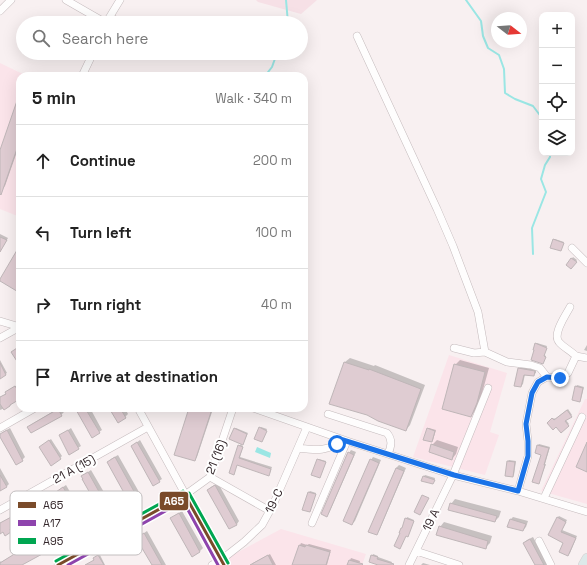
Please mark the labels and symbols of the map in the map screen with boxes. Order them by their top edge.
north arrow [491,12,527,48]
route end [551,369,569,387]
route start [328,435,346,453]
street label: 21 (16) [202,437,230,477]
street label: 21 A (15) [50,451,98,487]
street label: 19-C [261,486,287,516]
legend [10,491,142,555]
line badge: A65 [159,491,189,511]
text: A65 [164,494,185,508]
text: A65 [43,498,64,512]
street label: 19 A [419,506,443,534]
text: A17 [43,516,61,530]
text: A95 [43,534,64,548]

